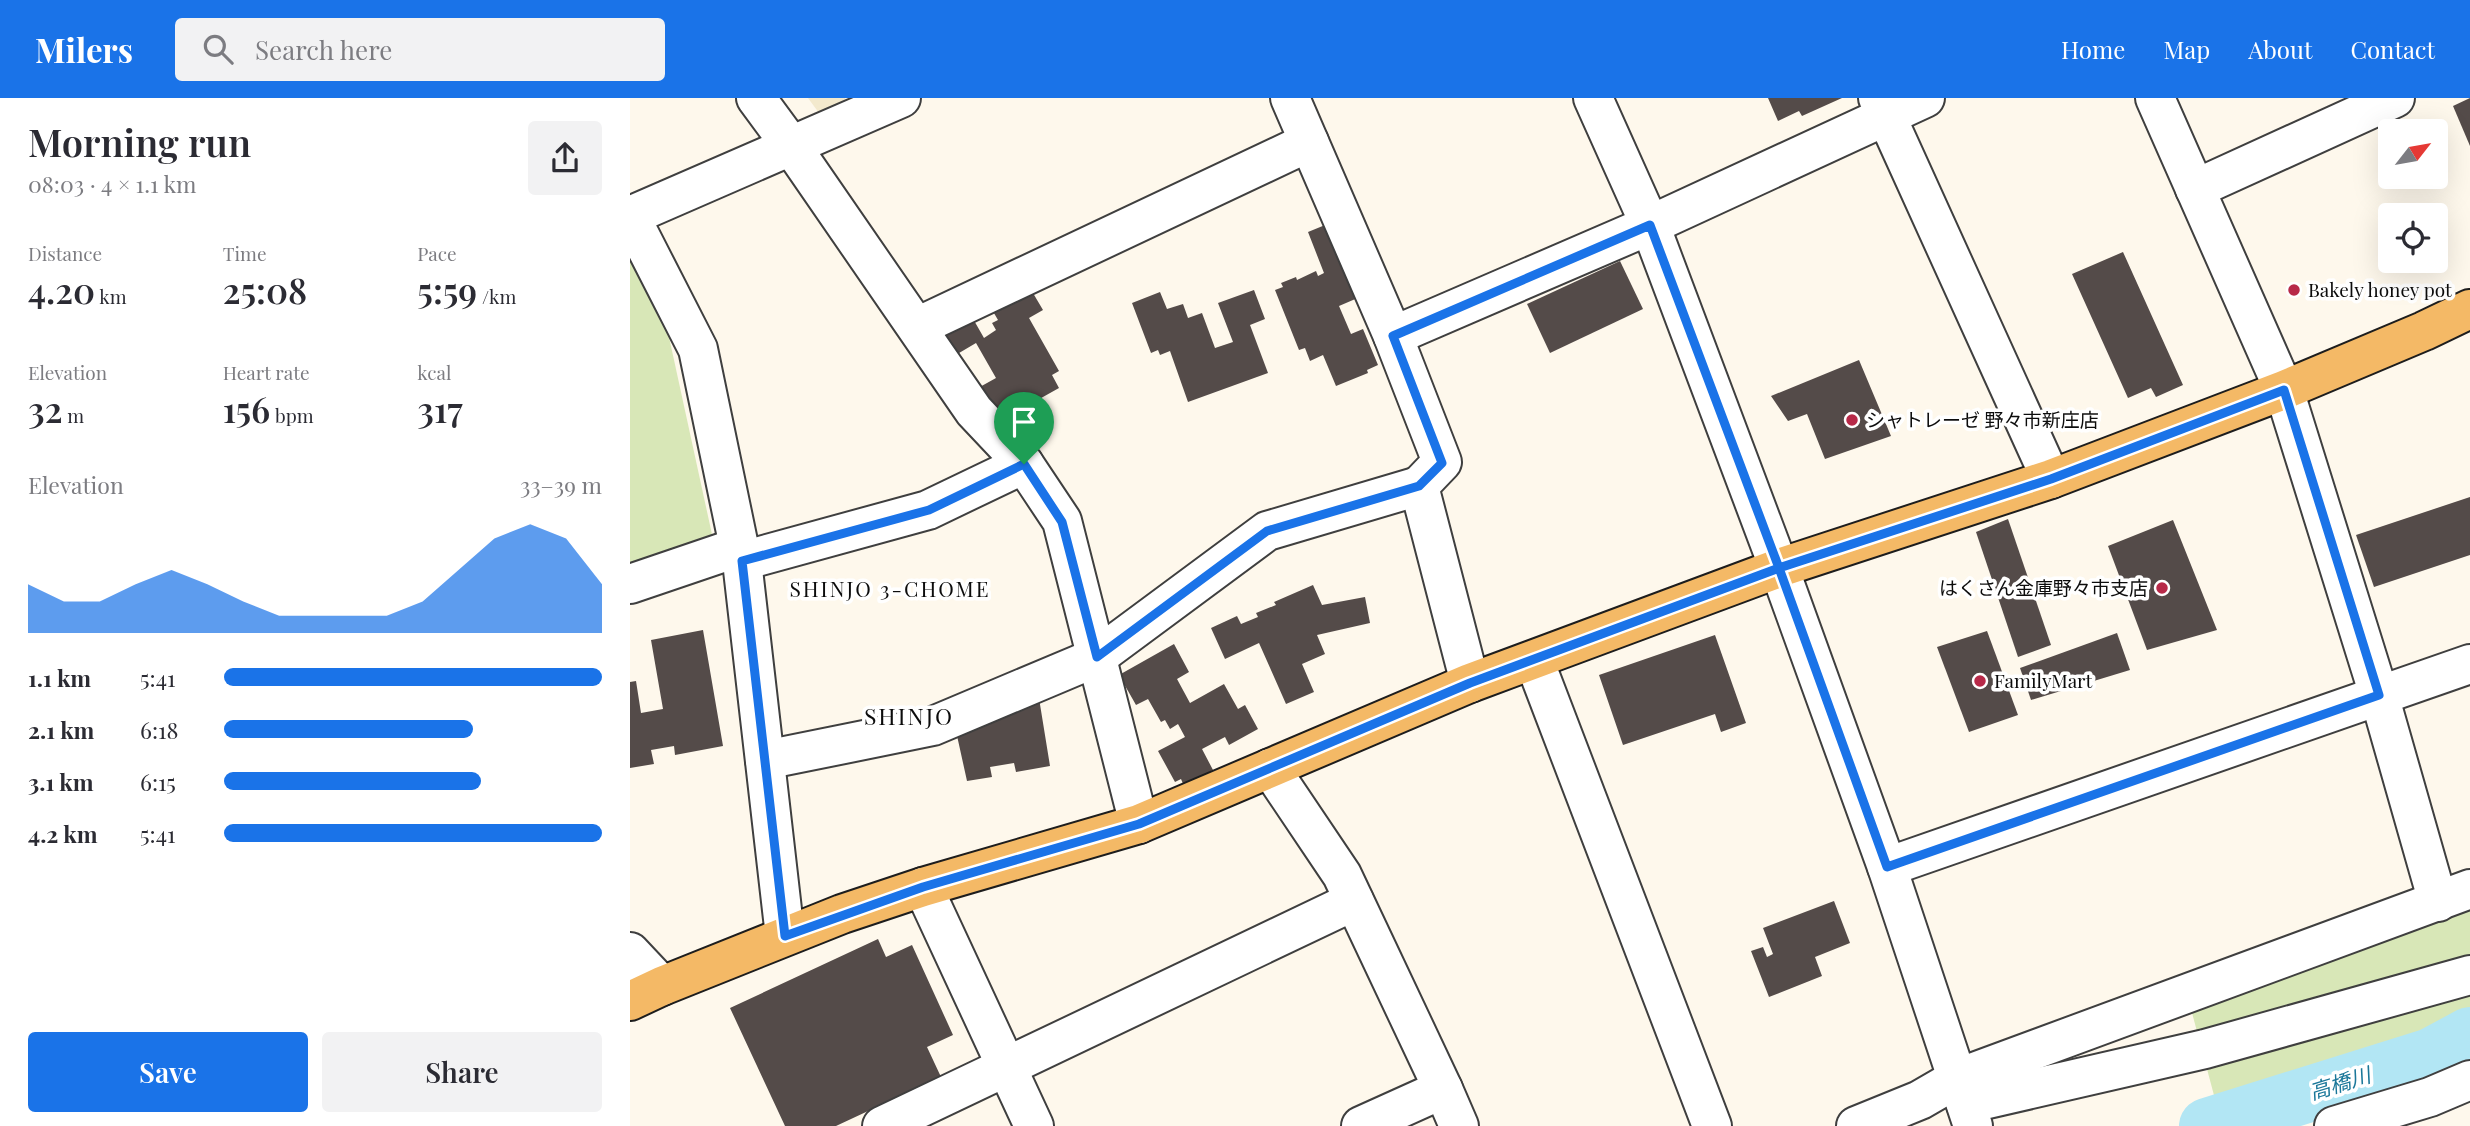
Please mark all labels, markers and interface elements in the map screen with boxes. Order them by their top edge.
search box [175,18,665,81]
text: Milers [35,27,133,71]
icon: search [199,30,237,68]
text: Search here [255,32,392,67]
text: Home [2061,33,2125,65]
text: Map [2163,33,2210,65]
text: About [2248,33,2312,65]
text: Contact [2350,33,2435,65]
text: Morning run [28,116,251,167]
north arrow [2378,119,2448,189]
map controls [2378,119,2448,273]
button: share [528,121,602,195]
text: 08:03 · 4 × 1.1 km [28,168,197,199]
button: locate [2378,203,2448,273]
text: Distance [28,240,102,266]
text: Time [223,240,267,266]
text: Pace [417,240,457,266]
text: 4.20 [28,266,95,313]
text: 25:08 [223,266,307,313]
text: 5:59 [417,266,477,313]
place label: Bakely honey pot [2308,276,2452,302]
marker: Bakely honey pot [2286,282,2302,298]
text: km [95,283,127,309]
text: /km [477,283,516,309]
text: Elevation [28,359,107,385]
text: Heart rate [223,359,310,385]
text: kcal [417,359,451,385]
text: 32 [28,385,62,432]
text: 156 [223,385,270,432]
text: 317 [417,385,463,432]
pin [994,392,1054,464]
text: m [62,402,84,428]
text: bpm [270,402,314,428]
icon: arrive [1005,403,1043,441]
place label: シャトレーゼ 野々市新庄店 [1866,406,2099,432]
marker: シャトレーゼ 野々市新庄店 [1844,412,1860,428]
text: Elevation [28,469,124,500]
text: 33–39 m [520,469,602,500]
district label: SHINJO 3-CHOME [789,574,991,602]
place label: はくさん金庫野々市支店 [1939,574,2148,600]
marker: はくさん金庫野々市支店 [2154,580,2170,596]
text: 1.1 km [28,662,91,693]
text: 5:41 [140,662,176,693]
place label: FamilyMart [1994,667,2093,693]
marker: FamilyMart [1972,673,1988,689]
district label: SHINJO [864,700,954,731]
text: 2.1 km [28,714,94,745]
text: 6:18 [140,714,178,745]
text: 3.1 km [28,766,94,797]
text: 6:15 [140,766,176,797]
text: 4.2 km [28,818,98,849]
text: 5:41 [140,818,176,849]
button: Save [28,1032,308,1112]
button: Share [322,1032,602,1112]
water label: 高橋川 [2305,1059,2376,1105]

